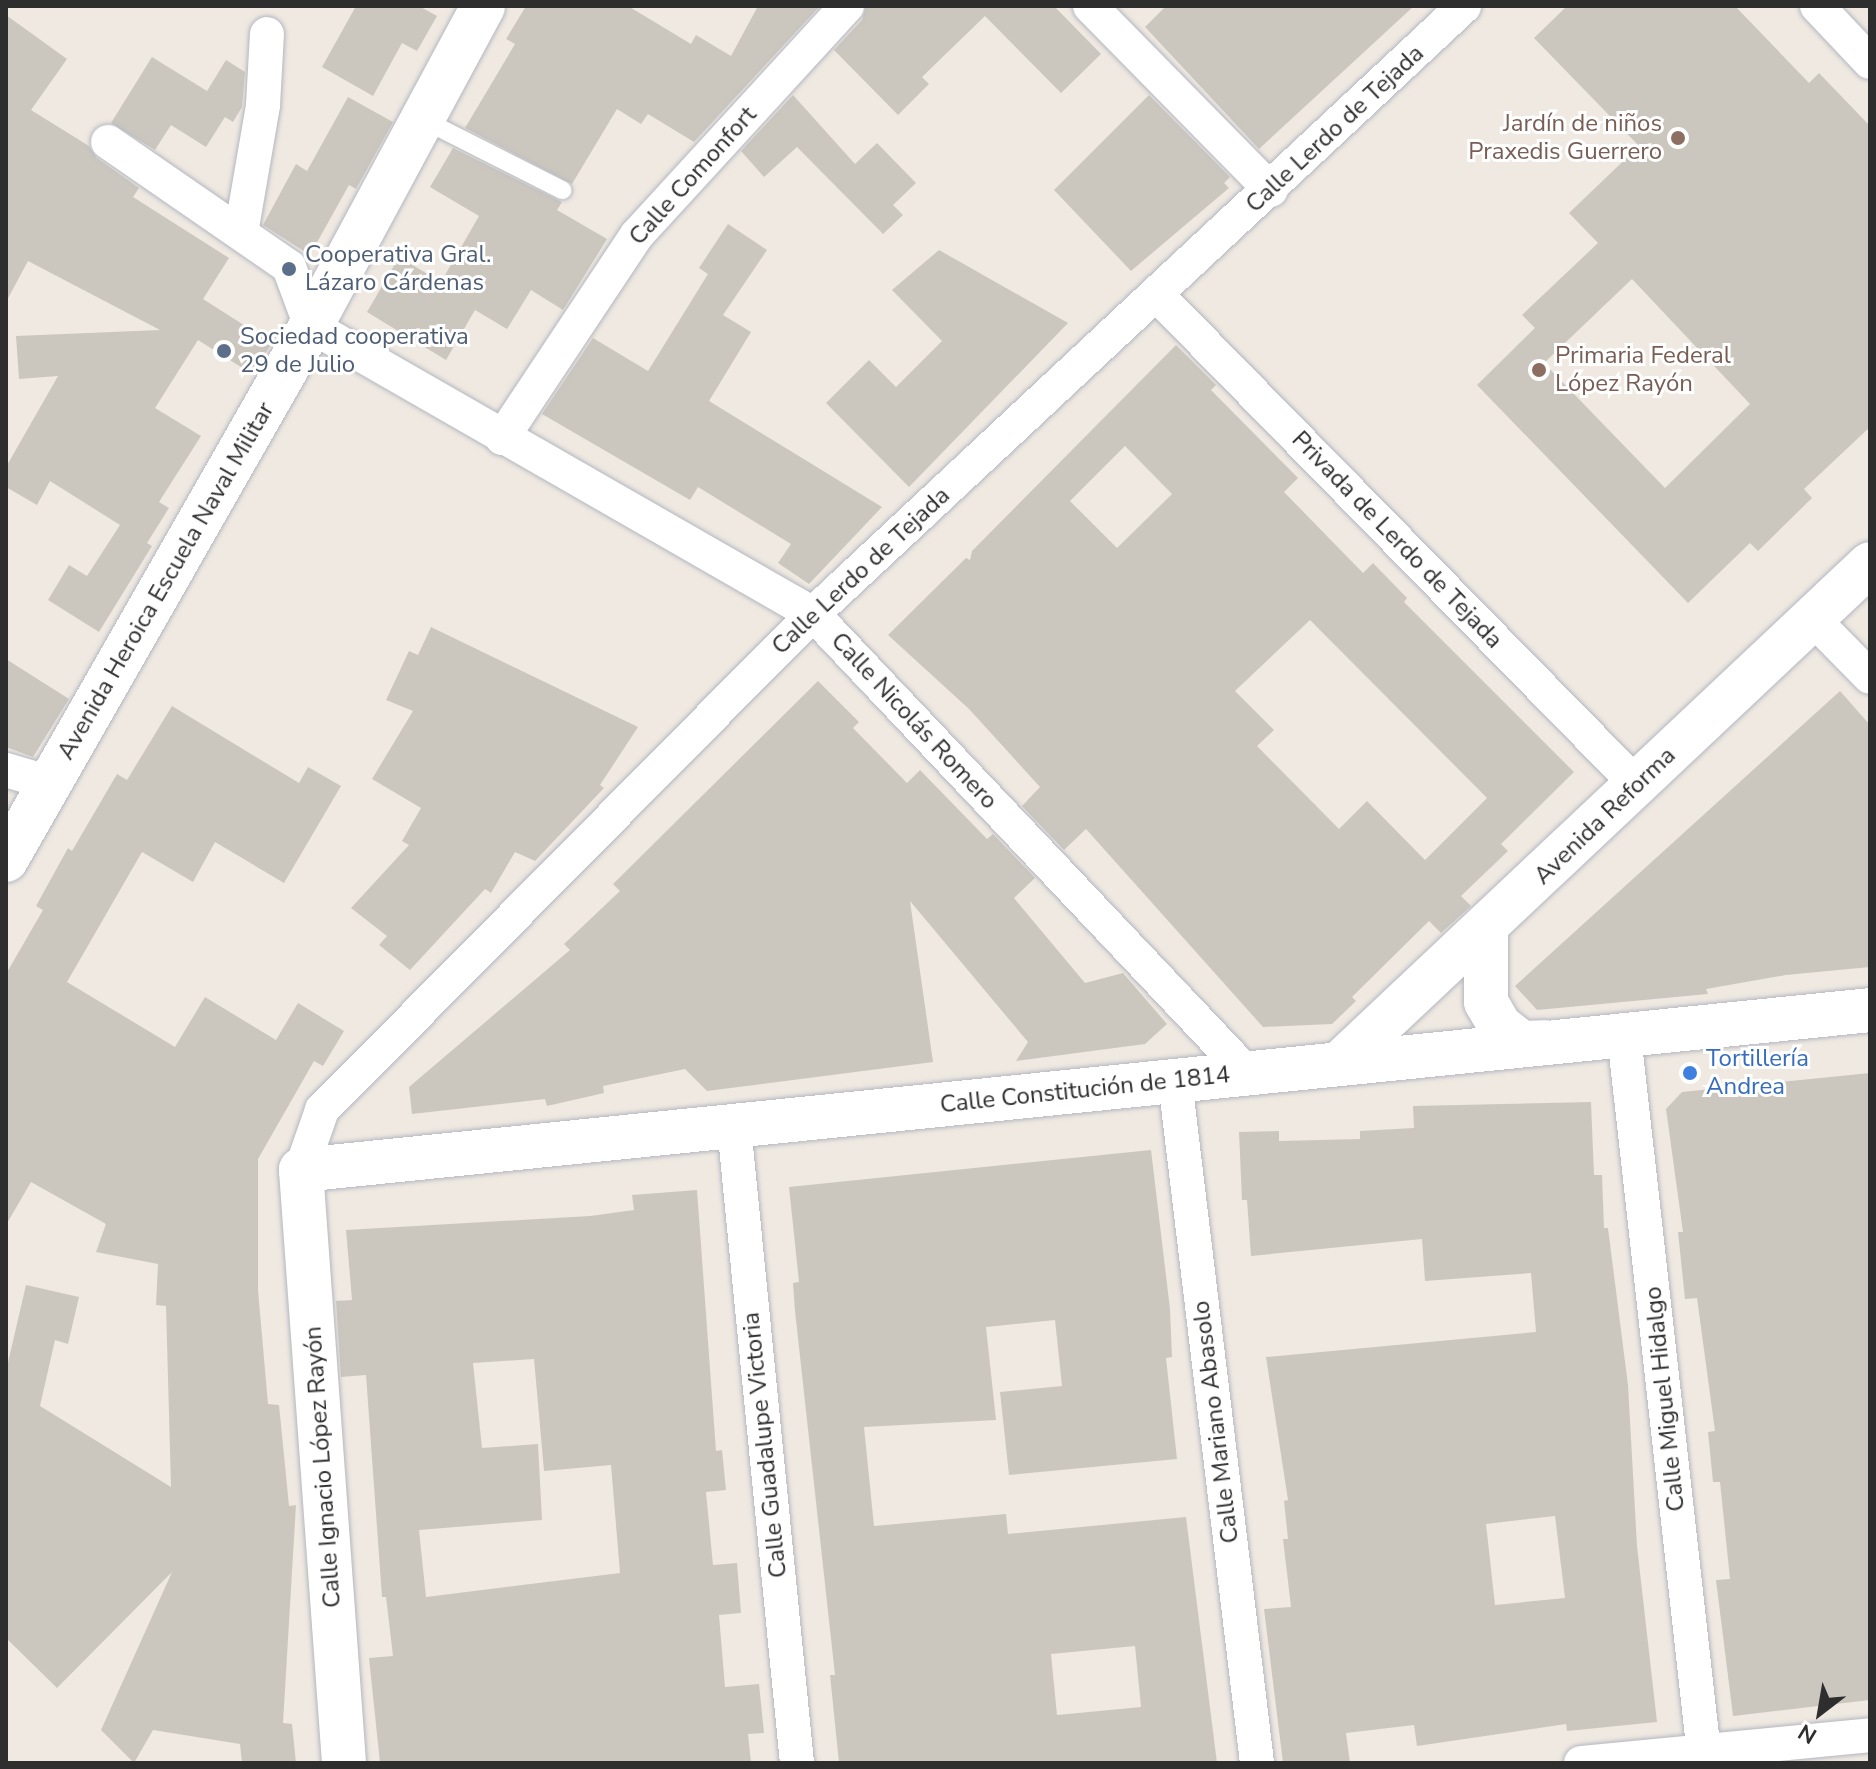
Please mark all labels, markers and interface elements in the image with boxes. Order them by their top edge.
street label: Calle Lerdo de Tejada [1240,39,1430,219]
street label: Calle Comonfort [623,101,763,251]
place label: Jardín de niños Praxedis Guerrero [1468,110,1662,166]
marker: Jardín de niños Praxedis Guerrero [1669,129,1687,147]
place label: Cooperativa Gral. Lázaro Cárdenas [305,241,491,297]
marker: Cooperativa Gral. Lázaro Cárdenas [280,260,298,278]
place label: Sociedad cooperativa 29 de Julio [240,323,469,379]
marker: Sociedad cooperativa 29 de Julio [215,342,233,360]
place label: Primaria Federal López Rayón [1555,342,1731,398]
marker: Primaria Federal López Rayón [1530,361,1548,379]
street label: Avenida Heroica Escuela Naval Militar [52,397,280,765]
street label: Privada de Lerdo de Tejada [1286,425,1508,655]
street label: Calle Lerdo de Tejada [766,481,956,661]
street label: Calle Nicolás Romero [825,627,1003,815]
street label: Avenida Reforma [1528,741,1682,891]
place label: Tortillería Andrea [1706,1045,1809,1101]
street label: Calle Constitución de 1814 [939,1060,1231,1120]
marker: Tortillería Andrea [1681,1064,1699,1082]
street label: Calle Miguel Hidalgo [1639,1285,1691,1513]
street label: Calle Mariano Abasolo [1187,1299,1245,1545]
street label: Calle Guadalupe Victoria [737,1311,793,1579]
street label: Calle Ignacio López Rayón [299,1325,347,1609]
north arrow [1780,1673,1860,1753]
text: N [1793,1716,1822,1751]

